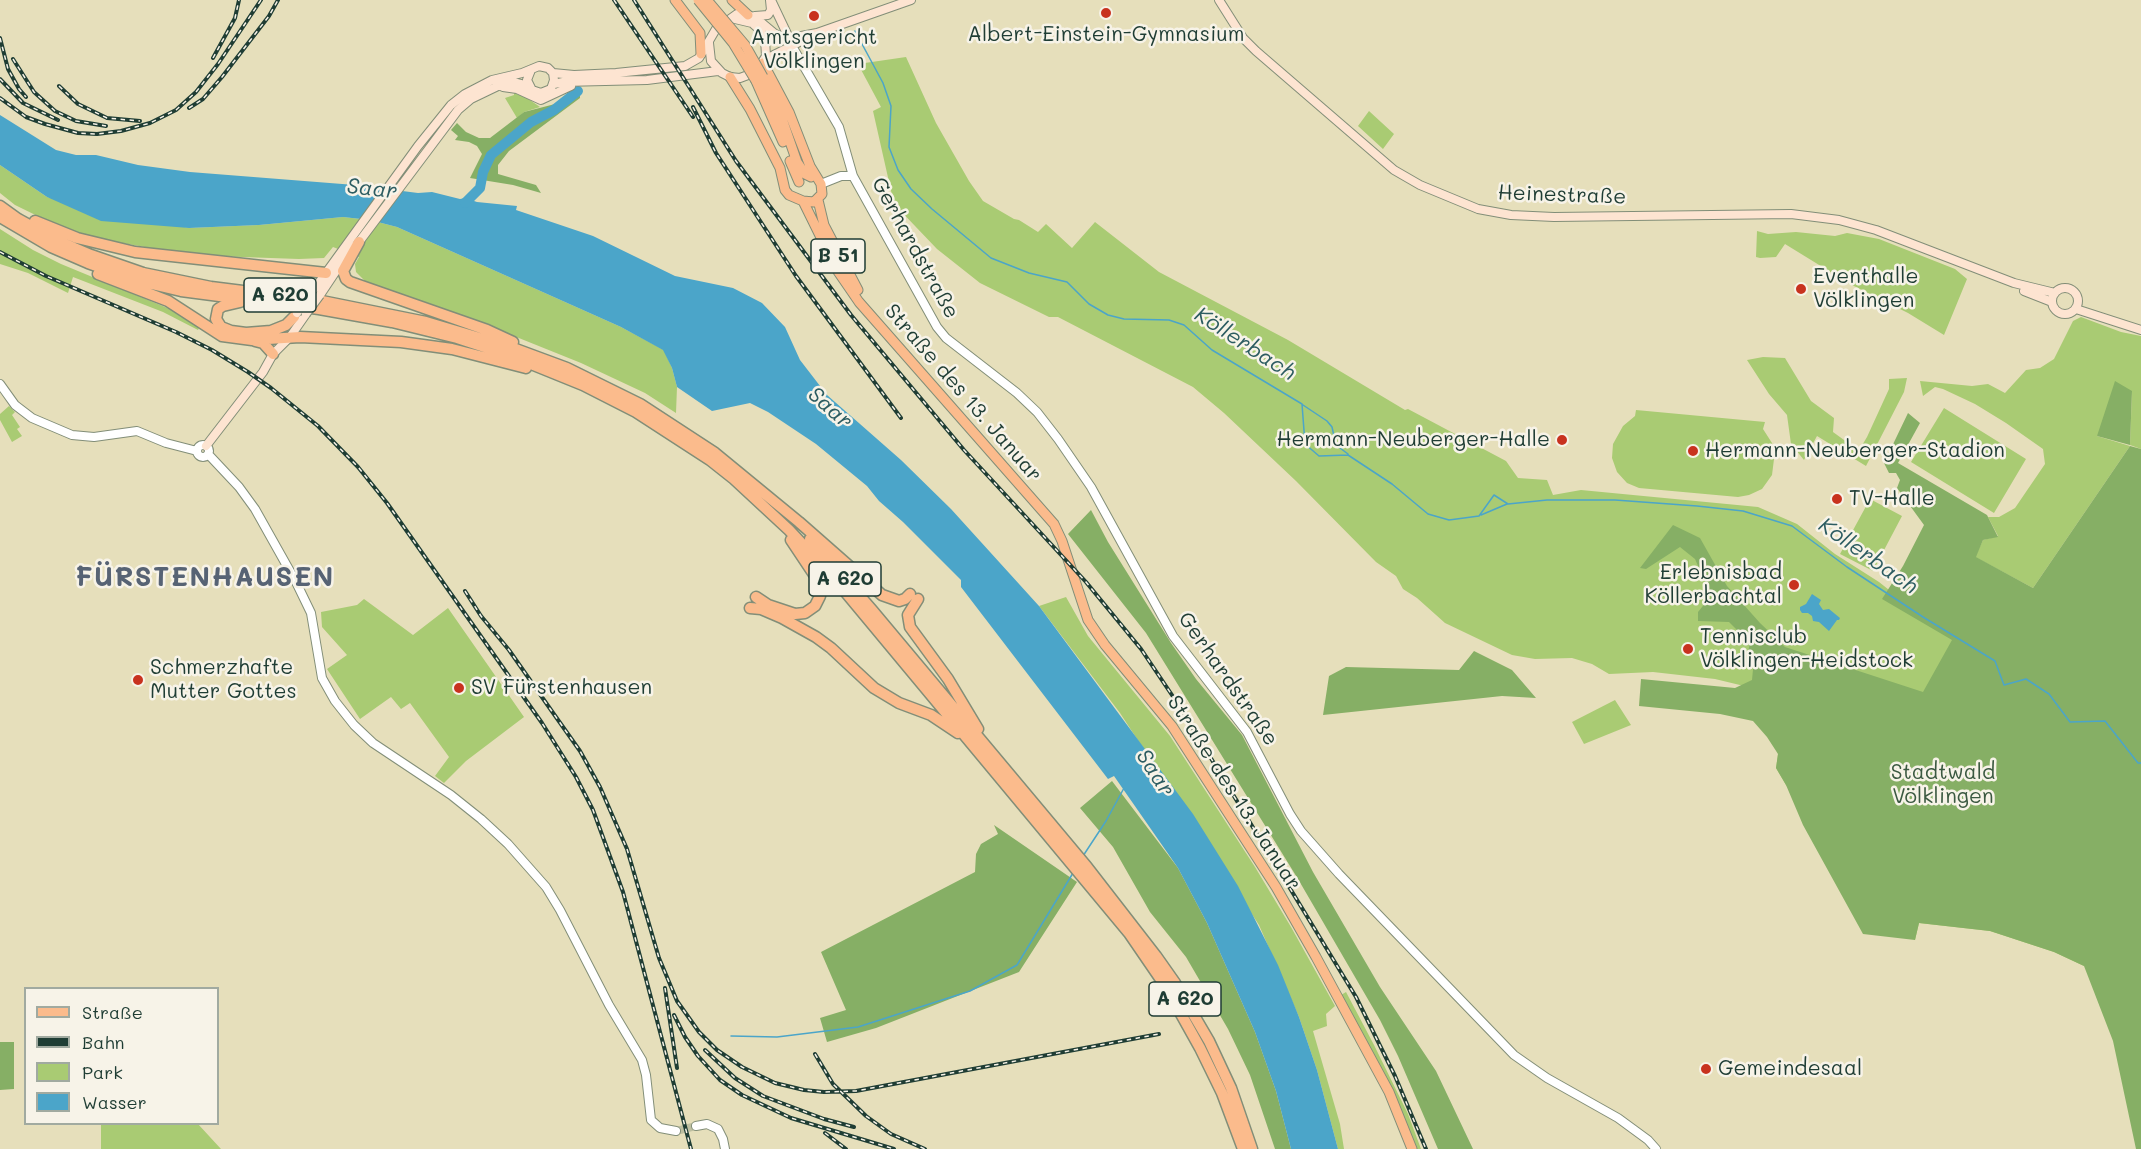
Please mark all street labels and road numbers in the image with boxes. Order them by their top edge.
street label: Gerhardstraße [866,173,964,323]
street label: Heinestraße [1497,180,1627,210]
road number: B 51 [811,239,865,273]
road number: A 620 [244,278,316,312]
street label: Straße des 13. Januar [879,299,1047,487]
road number: A 620 [809,562,881,596]
street label: Gerhardstraße [1173,607,1283,751]
street label: Straße des 13. Januar [1162,691,1306,895]
road number: A 620 [1149,982,1221,1016]

